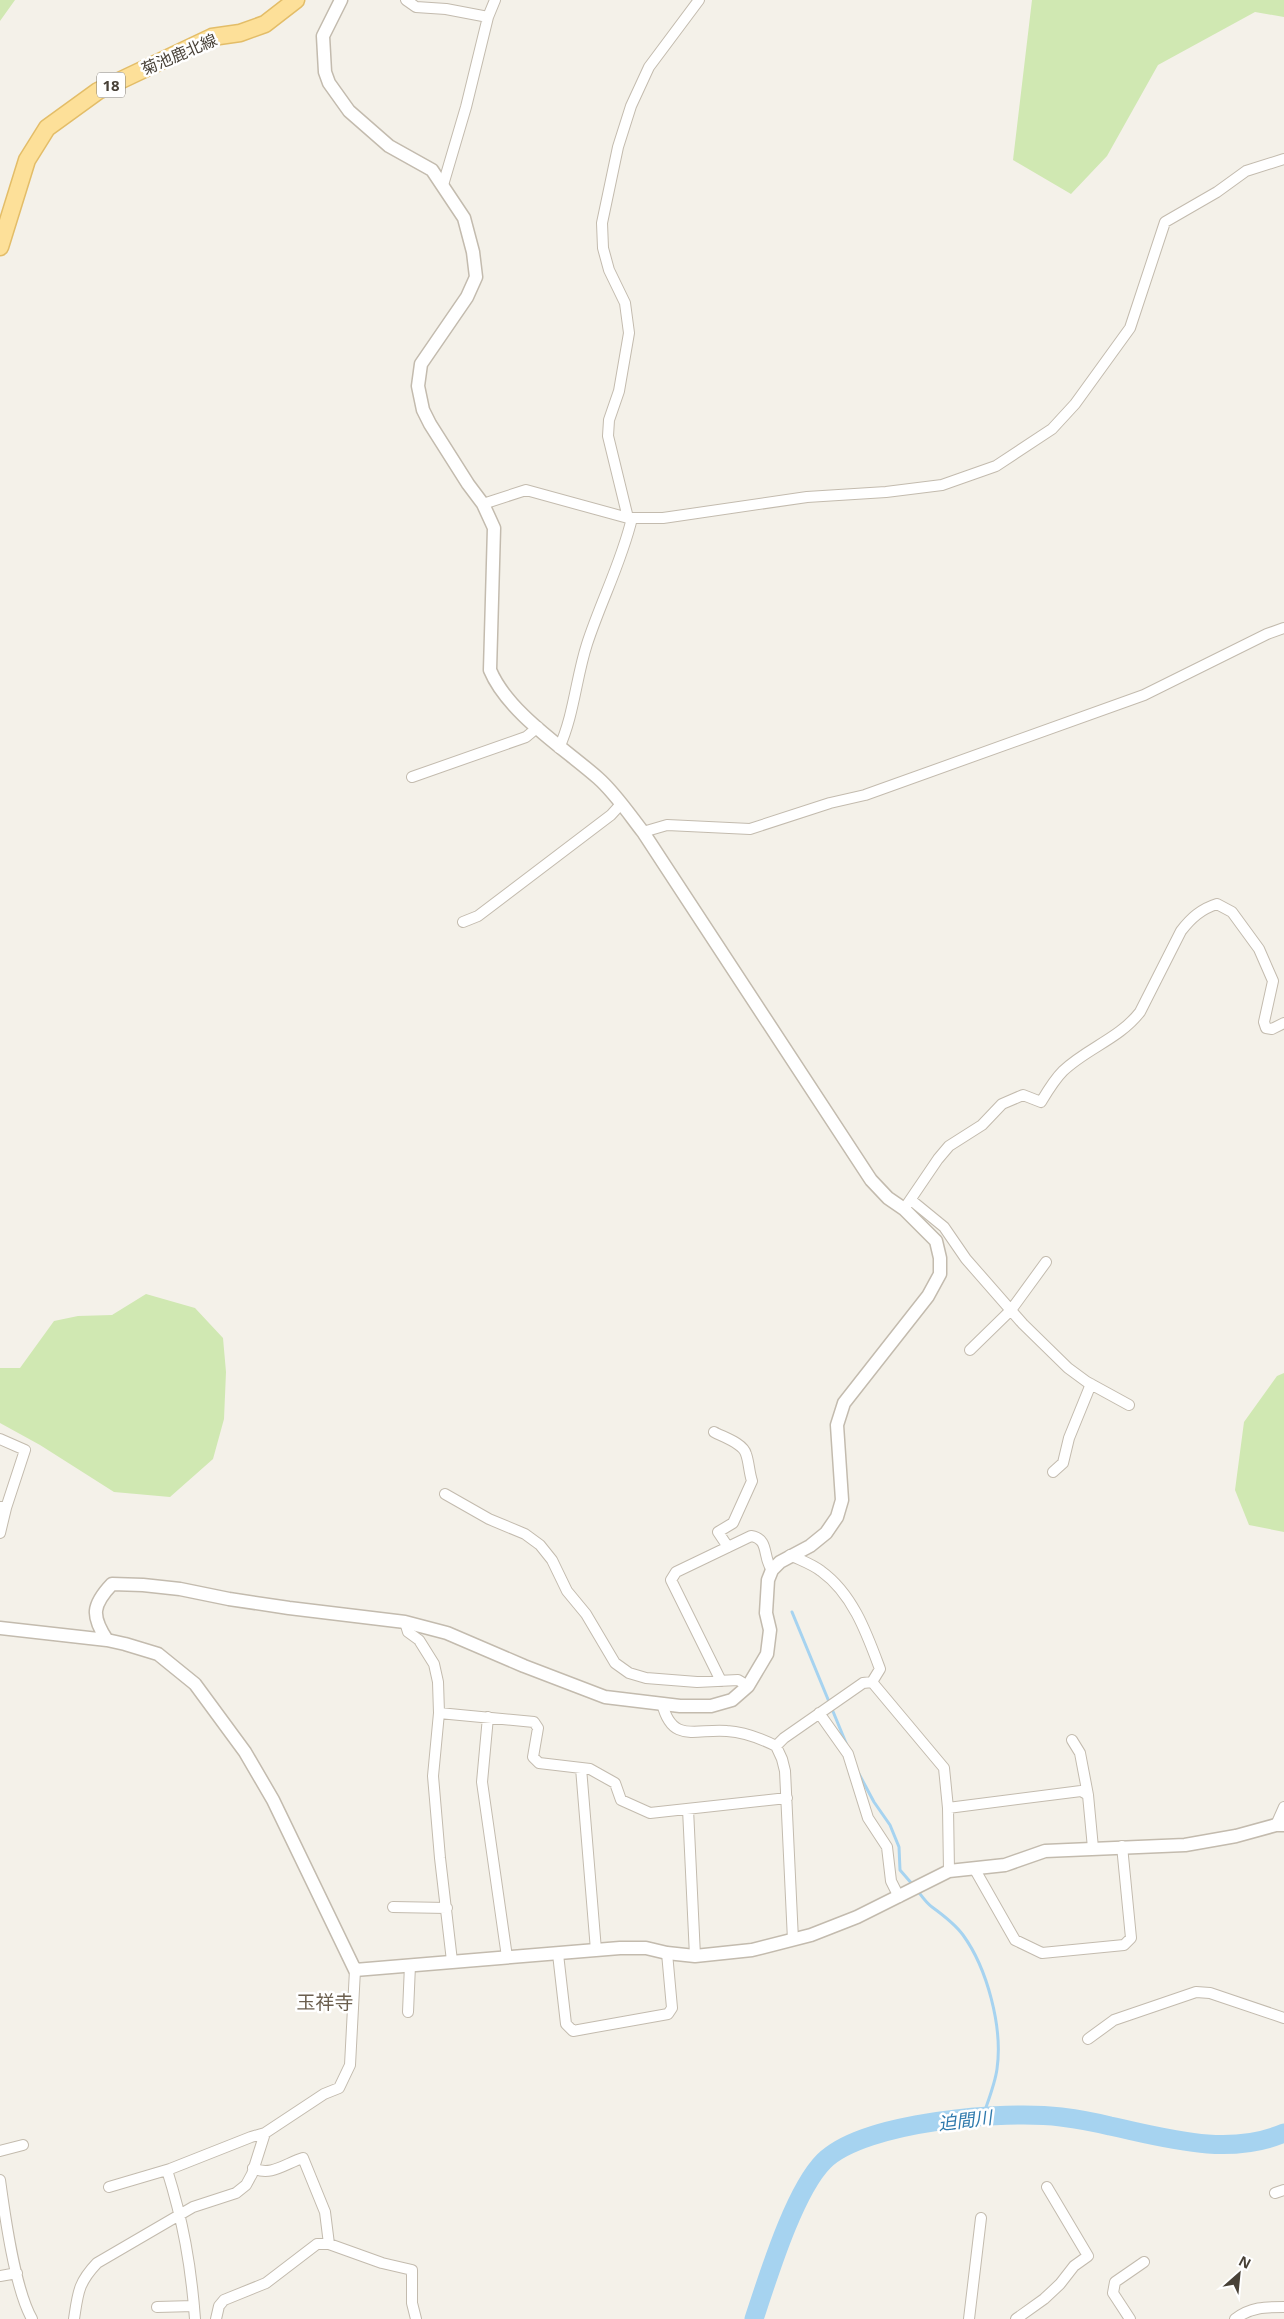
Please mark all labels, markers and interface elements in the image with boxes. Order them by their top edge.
street label: 菊池鹿北線 [138,28,220,80]
road number: 18 [97,72,125,98]
district label: 玉祥寺 [296,1989,354,2015]
water label: 迫間川 [937,2105,995,2135]
north arrow [1214,2249,1264,2299]
text: N [1236,2251,1255,2273]

